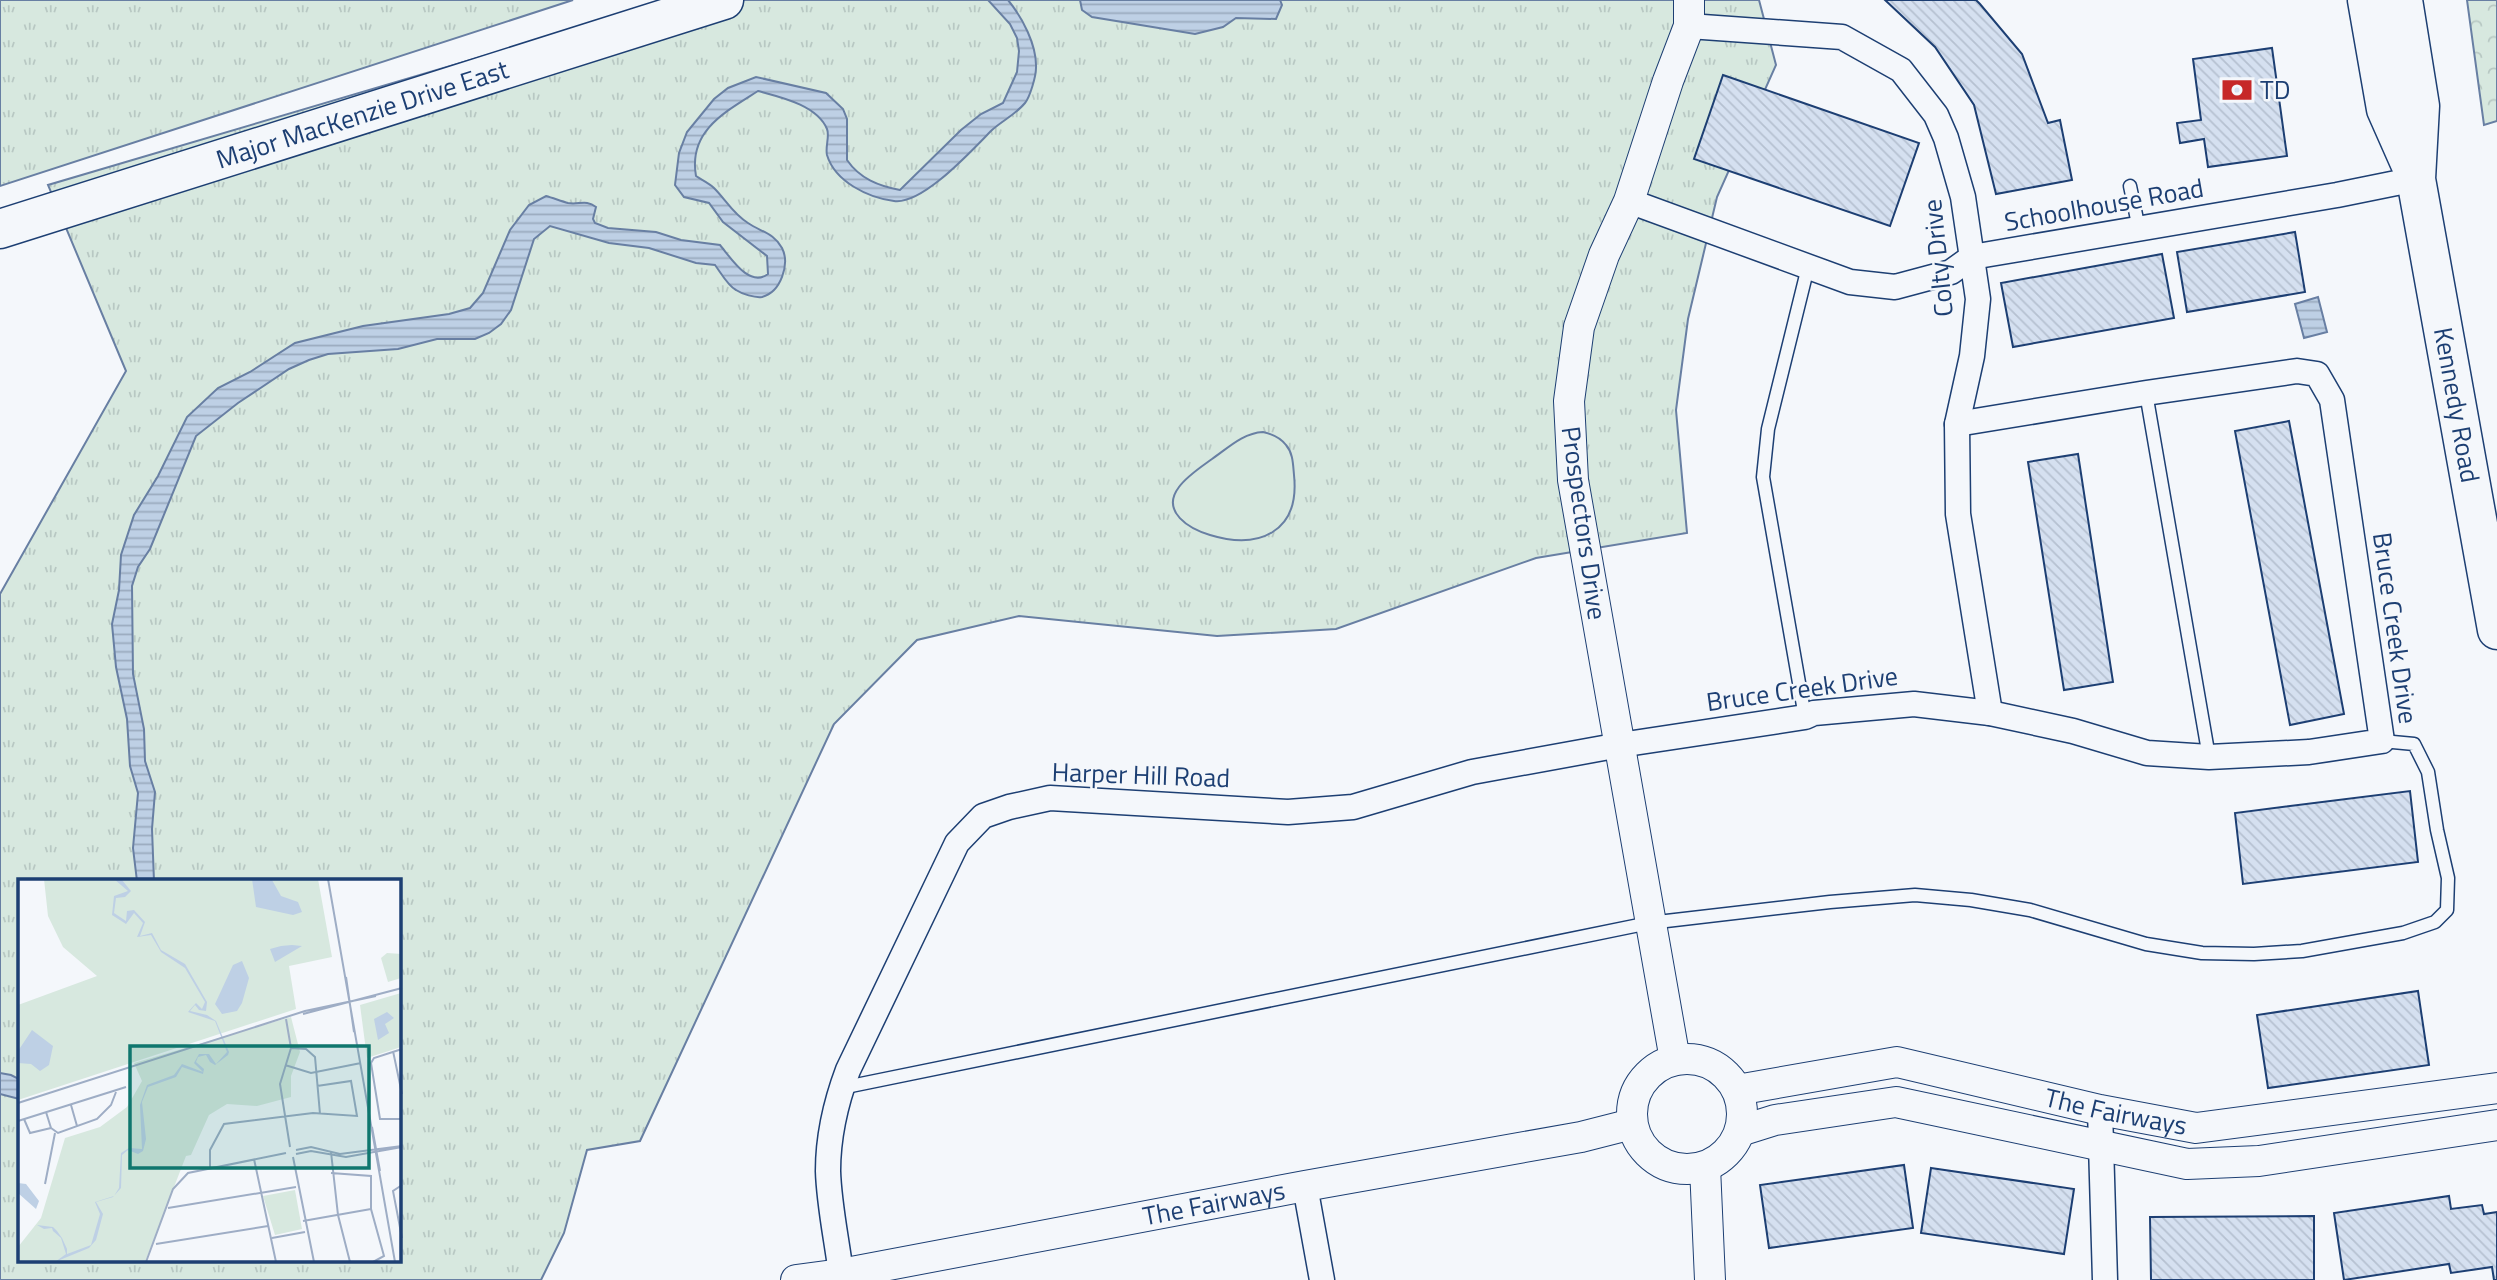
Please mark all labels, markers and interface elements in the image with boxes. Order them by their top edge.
street label: Major MacKenzie Drive East [211,49,513,178]
place label: TD [2260,70,2290,109]
bank icon: TD [2220,73,2254,107]
street label: Schoolhouse Road [2001,168,2207,241]
street label: Colty Drive [1912,197,1963,319]
street label: Kennedy Road [2424,324,2490,486]
street label: Prospectors Drive [1552,424,1617,622]
street label: Bruce Creek Drive [2363,530,2428,726]
street label: Bruce Creek Drive [1704,656,1900,721]
street label: Harper Hill Road [1051,752,1231,797]
inset map [18,879,401,1262]
street label: The Fairways [2041,1078,2190,1145]
street label: The Fairways [1139,1170,1288,1235]

